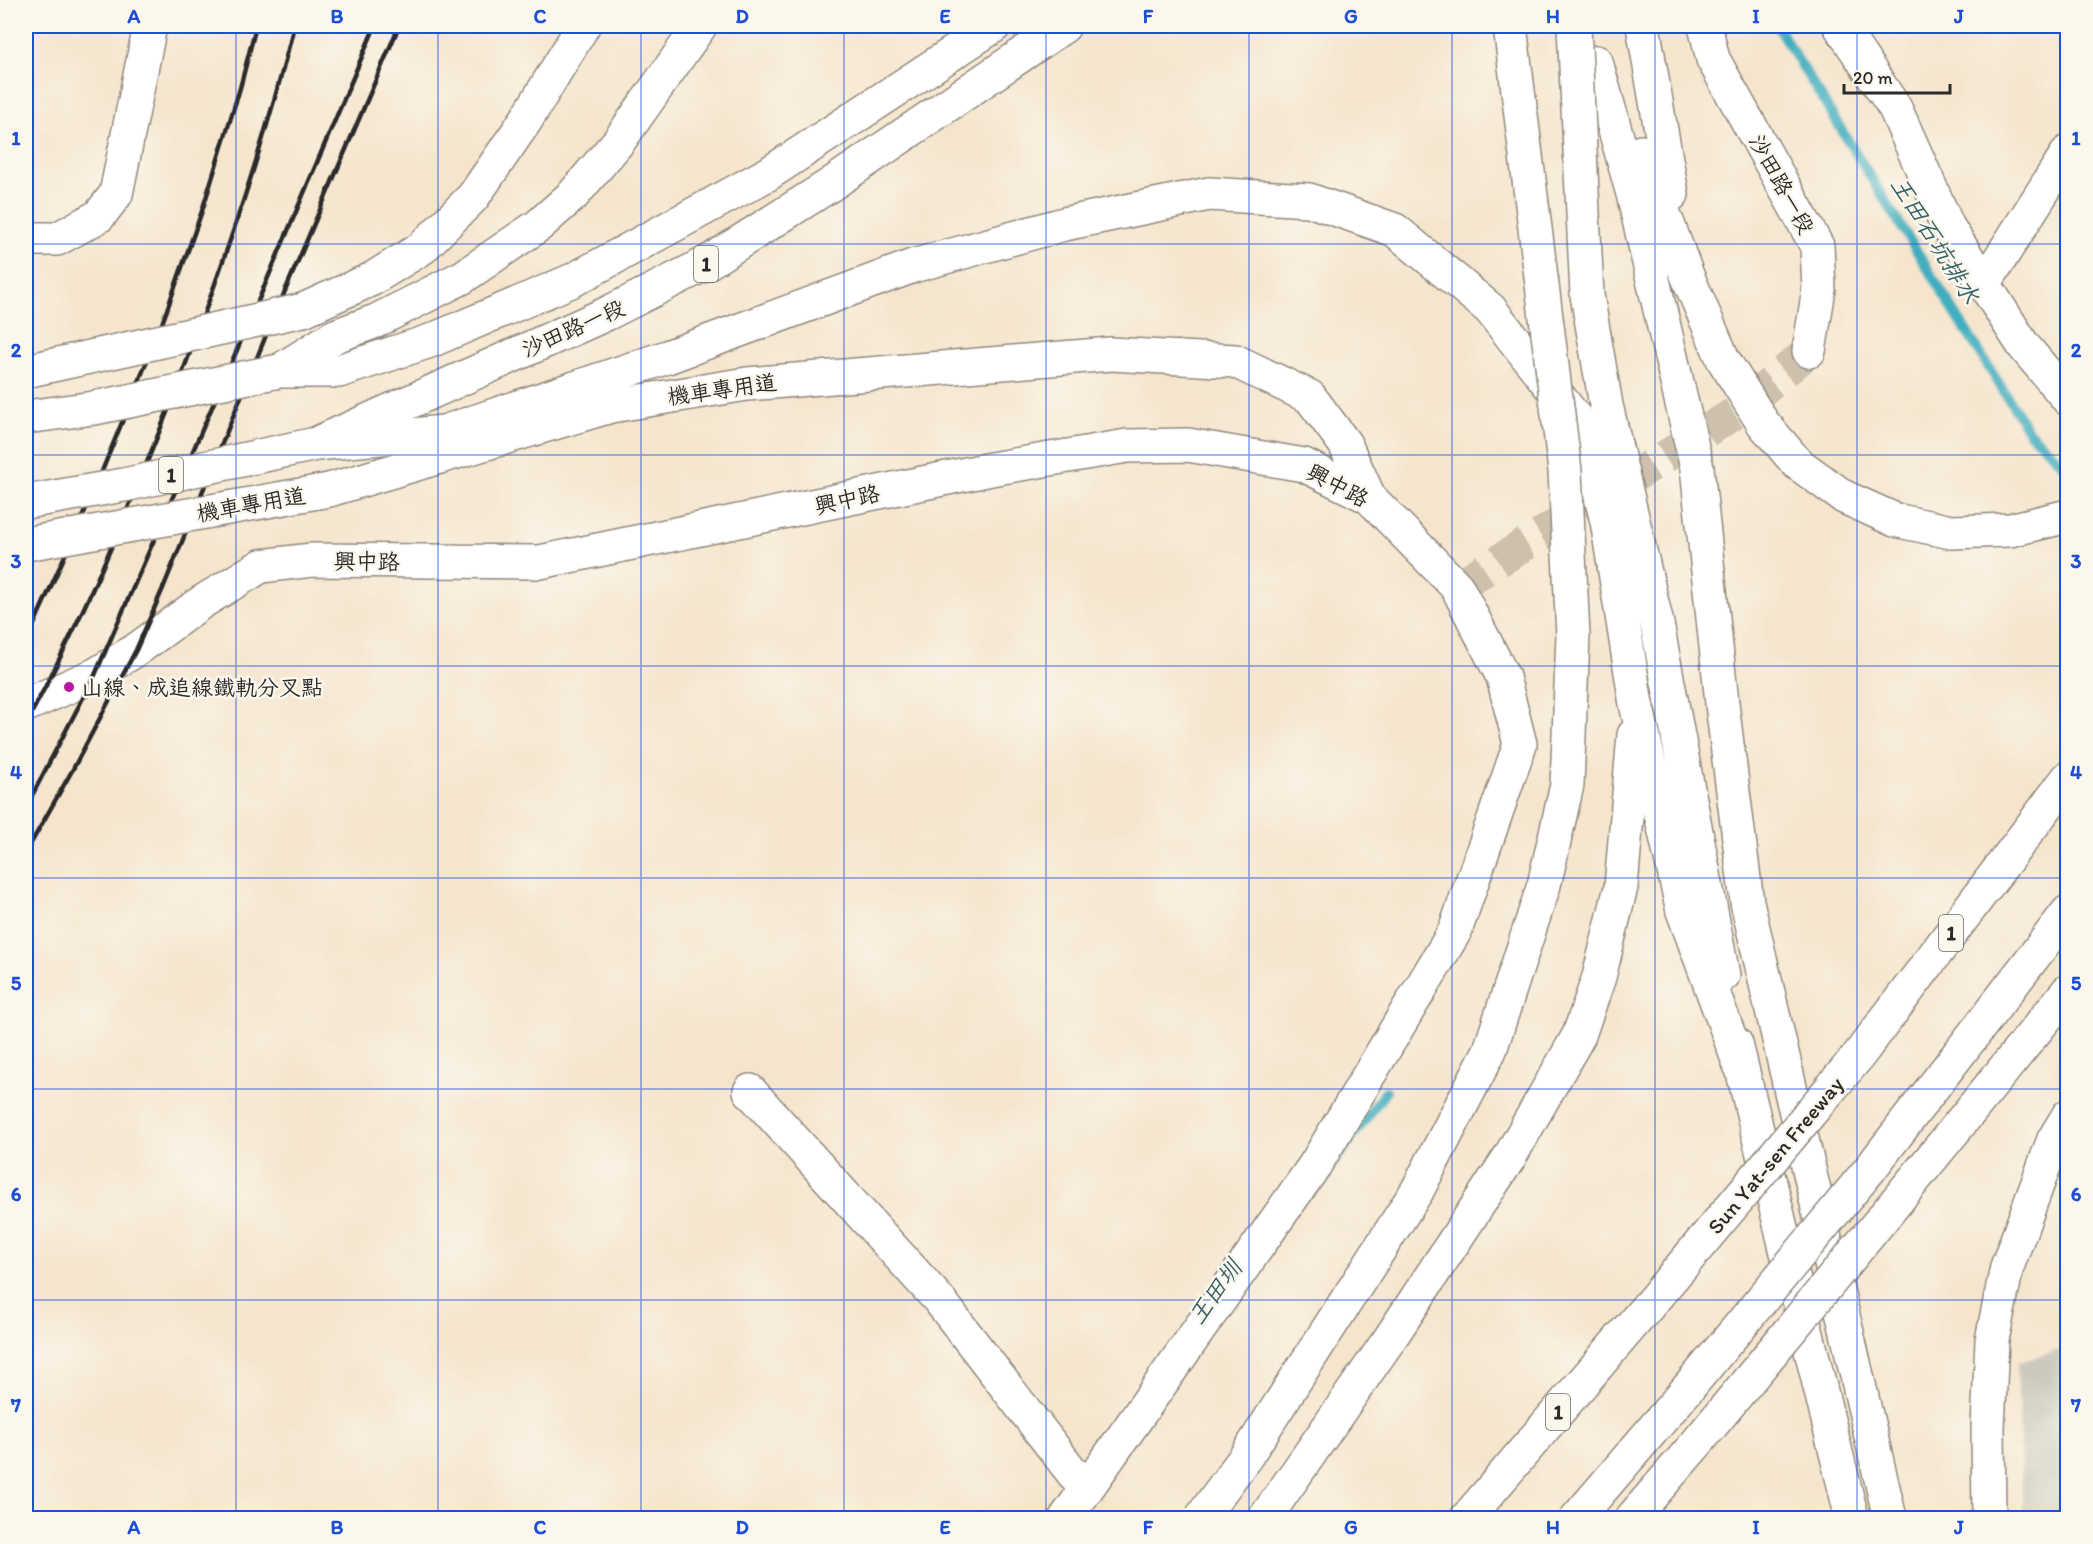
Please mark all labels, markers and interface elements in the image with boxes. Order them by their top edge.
text: A [127,4,141,28]
text: B [331,4,344,28]
text: C [534,4,547,28]
text: D [735,4,749,28]
text: E [939,4,951,28]
text: F [1143,4,1154,28]
text: G [1344,4,1358,28]
text: H [1546,4,1560,28]
text: I [1752,4,1760,28]
text: J [1953,4,1964,28]
scale bar [1844,57,1950,95]
text: 20 m [1853,67,1893,89]
text: 1 [11,126,21,150]
text: 1 [2071,126,2081,150]
street label: 沙田路一段 [1743,130,1820,239]
water label: 王田石坑排水 [1885,171,1986,309]
road number: 1 [694,246,718,282]
street label: 沙田路一段 [517,294,629,363]
text: 2 [11,338,22,362]
text: 2 [2071,338,2082,362]
street label: 機車專用道 [666,368,778,411]
road number: 1 [159,457,183,493]
street label: 興中路 [1302,458,1373,513]
street label: 興中路 [812,479,882,520]
street label: 機車專用道 [195,482,308,527]
street label: 興中路 [334,547,400,576]
text: 3 [11,549,22,573]
text: 3 [2071,549,2082,573]
place label: 山線、成追線鐵軌分叉點 [81,674,323,701]
marker: 山線、成追線鐵軌分叉點 [62,680,76,694]
text: 4 [10,760,22,784]
text: 4 [2070,760,2082,784]
road number: 1 [1939,915,1963,951]
text: 5 [11,971,22,995]
text: 5 [2071,971,2082,995]
street label: Sun Yat-sen Freeway [1702,1071,1850,1240]
text: 6 [11,1182,22,1206]
text: 6 [2071,1182,2082,1206]
water label: 王田圳 [1182,1252,1249,1329]
text: 7 [10,1393,21,1417]
text: 7 [2070,1393,2081,1417]
road number: 1 [1546,1394,1570,1430]
text: A [127,1515,141,1539]
text: B [331,1515,344,1539]
text: C [534,1515,547,1539]
text: D [735,1515,749,1539]
text: E [939,1515,951,1539]
text: F [1143,1515,1154,1539]
text: G [1344,1515,1358,1539]
text: H [1546,1515,1560,1539]
text: I [1752,1515,1760,1539]
text: J [1953,1515,1964,1539]

